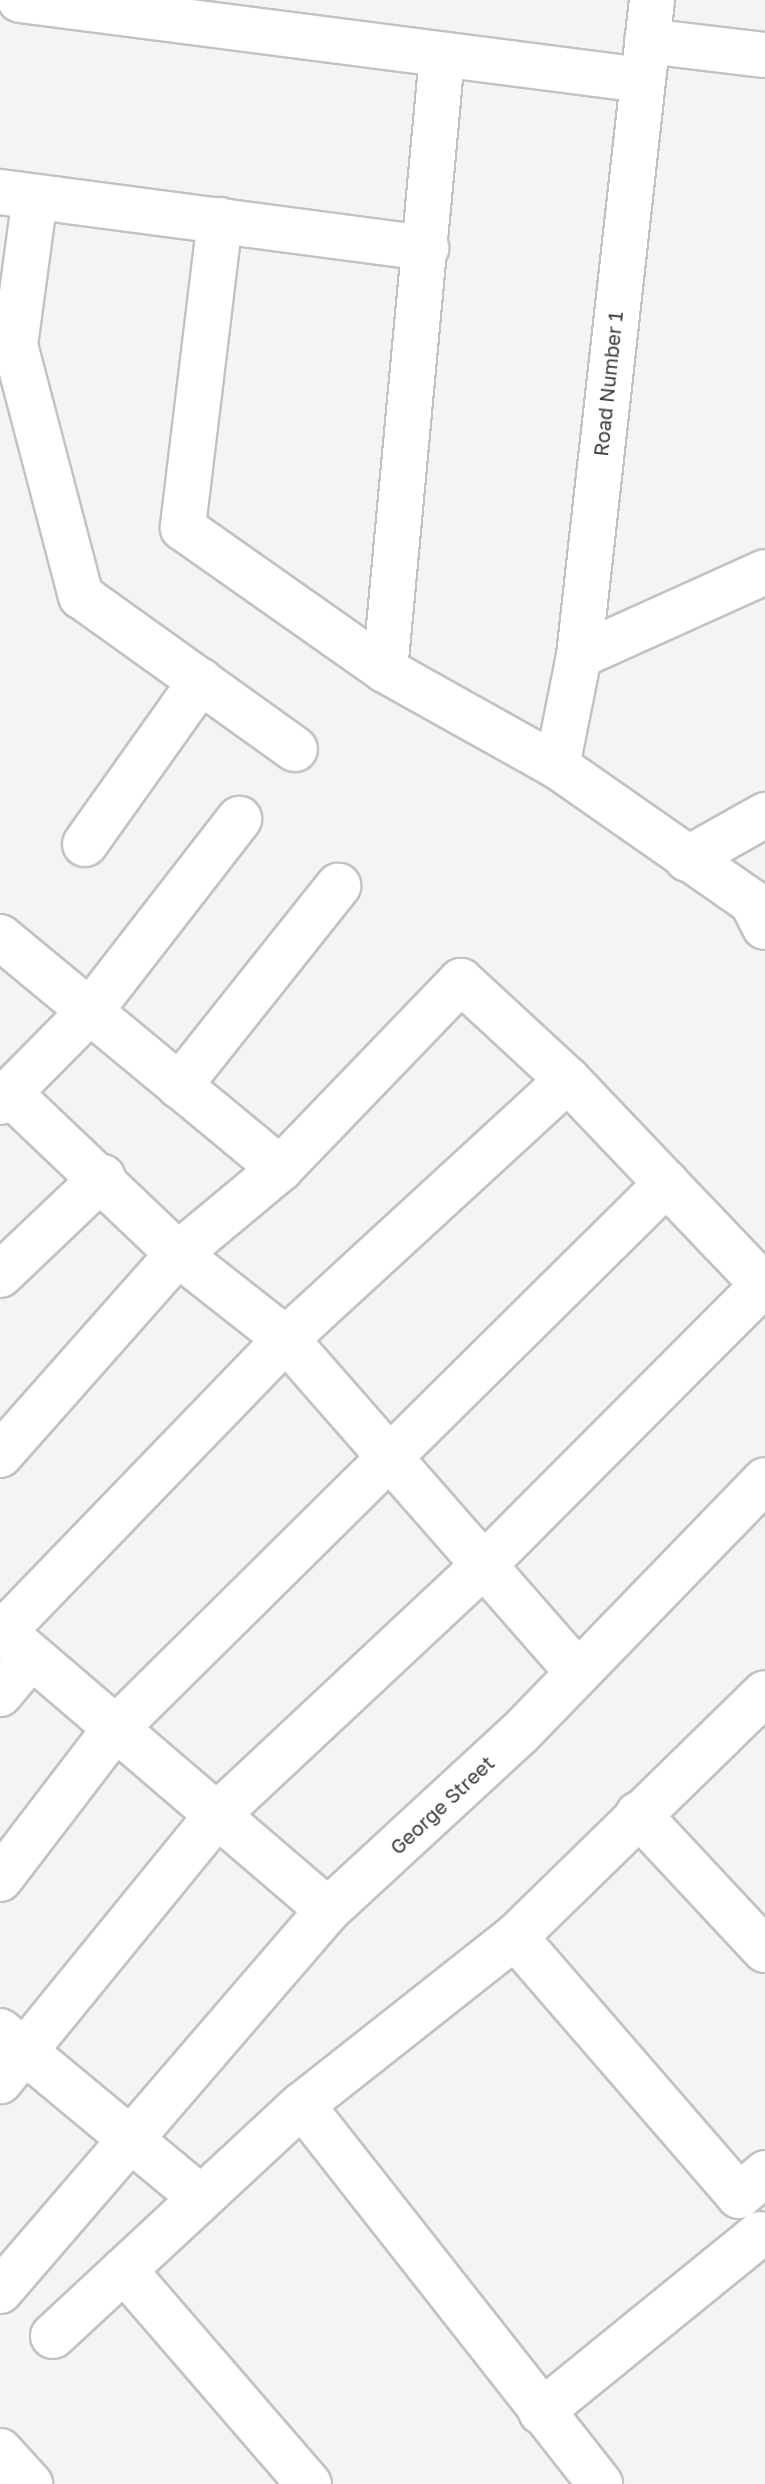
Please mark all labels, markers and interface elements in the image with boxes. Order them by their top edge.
street label: Road Number 1 [588,310,628,458]
street label: George Street [385,1751,499,1859]

